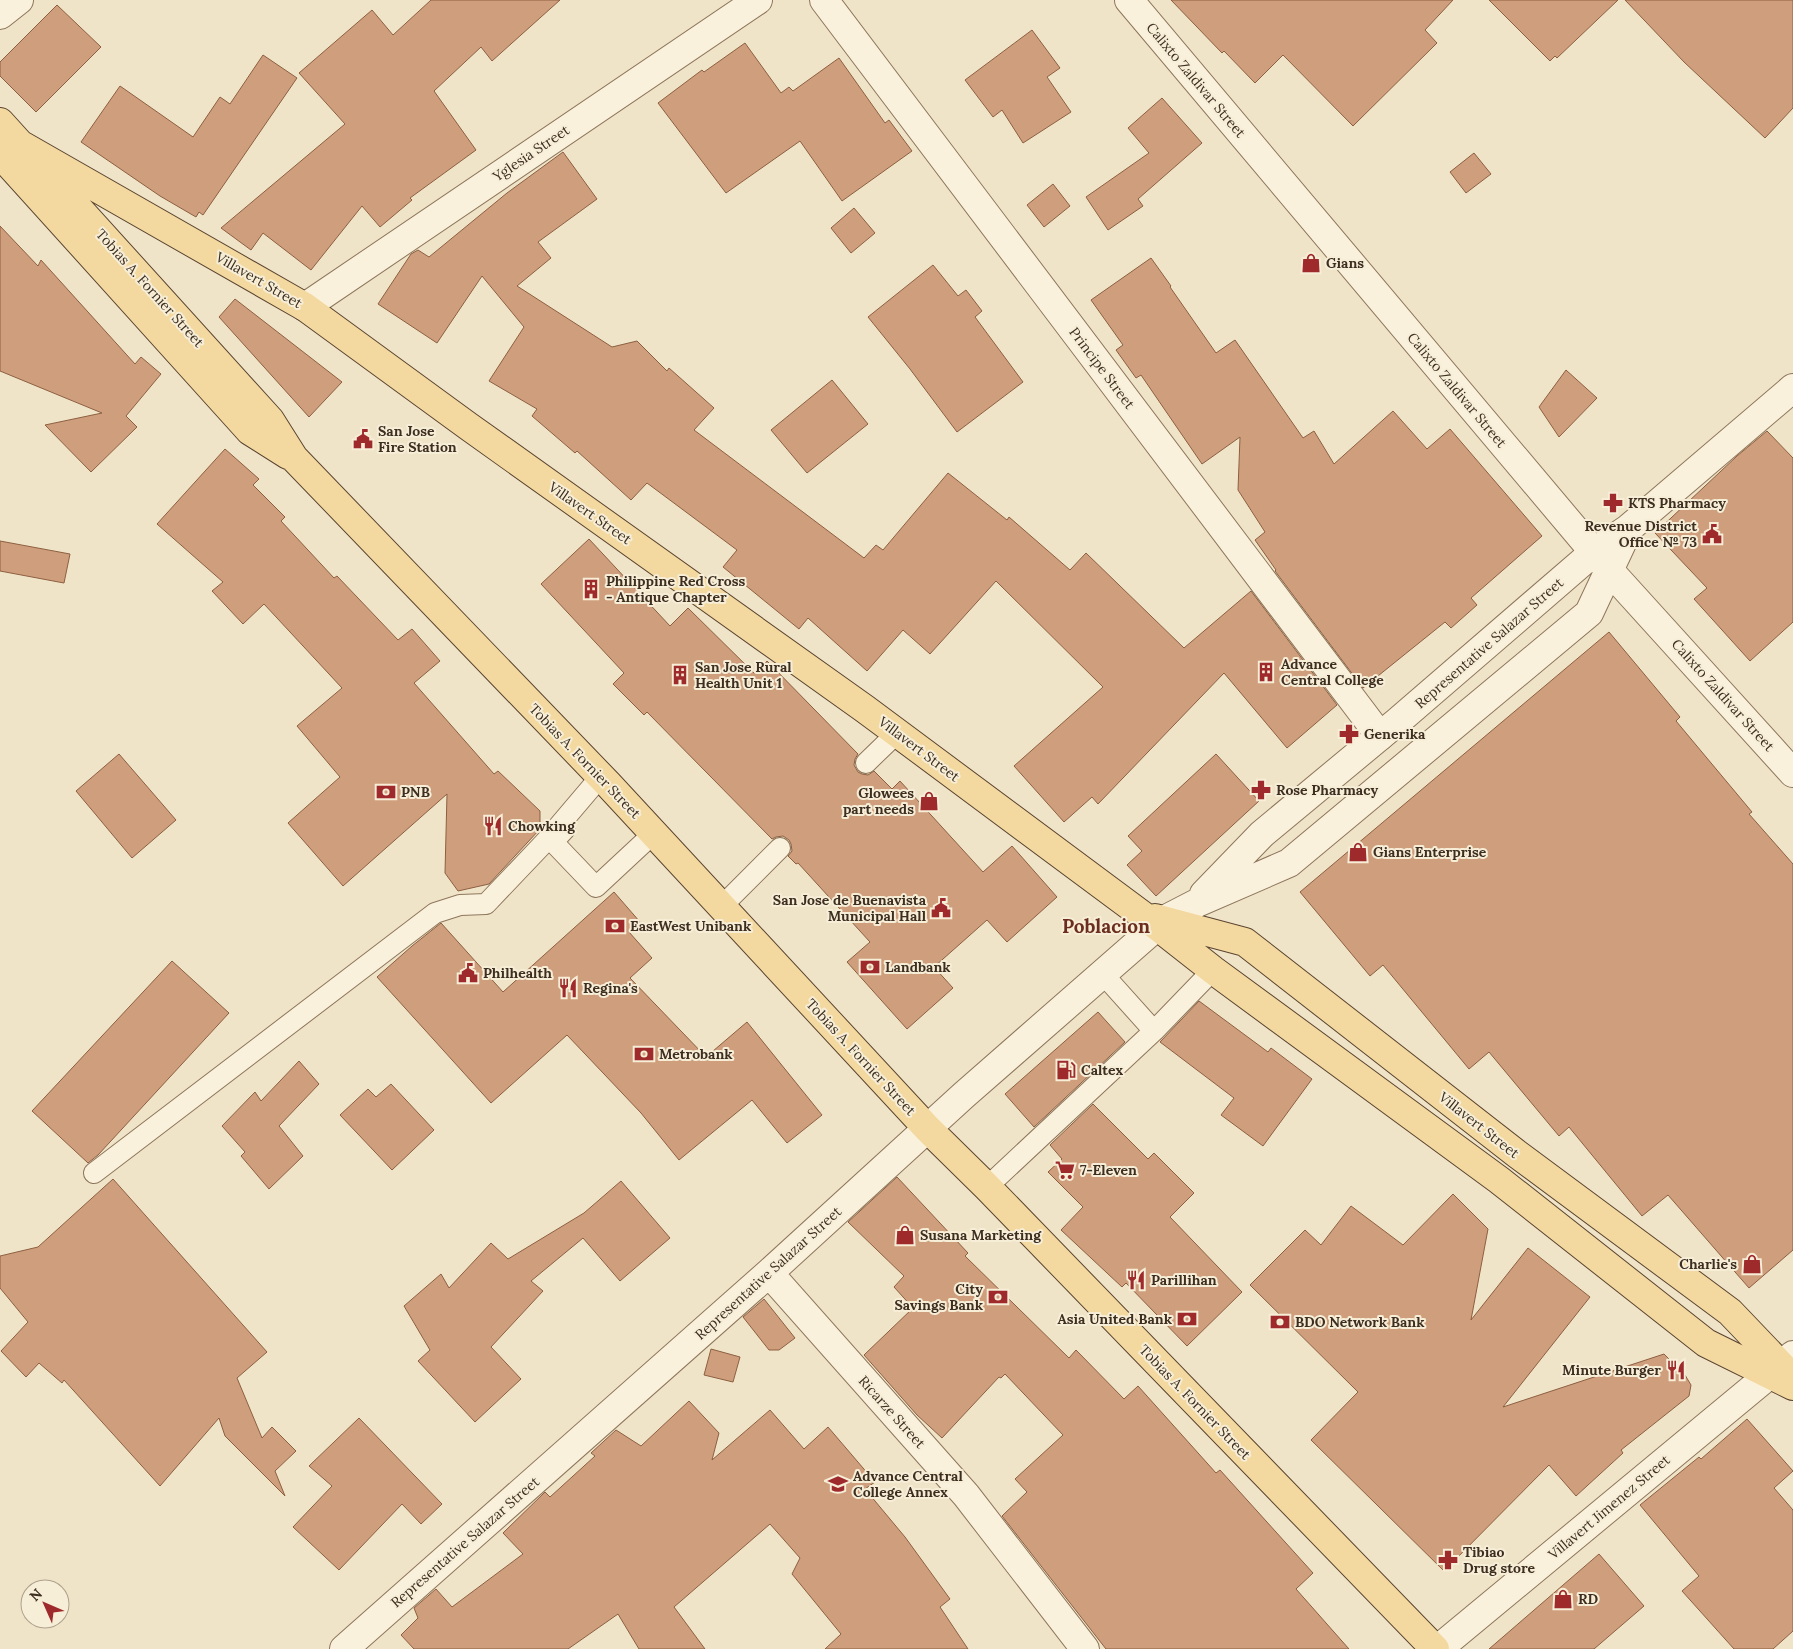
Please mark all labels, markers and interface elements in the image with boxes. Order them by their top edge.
street label: Calixto Zaldivar Street [1143,19,1250,142]
street label: Yglesia Street [488,120,573,186]
street label: Tobias A. Fornier Street [92,225,208,351]
street label: Villavert Street [212,247,306,312]
shop icon: Gians [1300,252,1322,274]
place label: Gians [1326,254,1364,272]
street label: Principe Street [1065,324,1139,413]
street label: Calixto Zaldivar Street [1404,329,1511,452]
place label: San Jose Fire Station [378,422,457,456]
public building icon: San Jose Fire Station [352,428,374,450]
street label: Villavert Street [544,477,635,549]
pharmacy icon: KTS Pharmacy [1602,492,1624,514]
place label: KTS Pharmacy [1628,494,1726,512]
place label: Revenue District Office № 73 [1584,517,1697,551]
public building icon: Revenue District Office № 73 [1701,523,1723,545]
place label: Philippine Red Cross - Antique Chapter [606,572,746,606]
street label: Representative Salazar Street [1411,573,1567,712]
building icon: Philippine Red Cross - Antique Chapter [580,578,602,600]
street label: Calixto Zaldivar Street [1668,635,1779,755]
place label: Advance Central College [1281,655,1384,689]
place label: San Jose Rural Health Unit 1 [695,658,792,692]
building icon: Advance Central College [1255,661,1277,683]
building icon: San Jose Rural Health Unit 1 [669,664,691,686]
street label: Tobias A. Fornier Street [525,700,645,823]
street label: Villavert Street [874,712,964,786]
pharmacy icon: Generika [1338,723,1360,745]
place label: Generika [1364,725,1426,743]
pharmacy icon: Rose Pharmacy [1250,779,1272,801]
bank icon: PNB [375,781,397,803]
place label: Rose Pharmacy [1276,781,1378,799]
place label: PNB [401,783,430,801]
place label: Glowees part needs [843,784,914,818]
shop icon: Glowees part needs [918,790,940,812]
restaurant icon: Chowking [482,815,504,837]
place label: Chowking [508,817,576,835]
shop icon: Gians Enterprise [1347,841,1369,863]
place label: Gians Enterprise [1373,843,1487,861]
place label: San Jose de Buenavista Municipal Hall [773,891,927,925]
public building icon: San Jose de Buenavista Municipal Hall [930,897,952,919]
district label: Poblacion [1062,914,1150,938]
bank icon: EastWest Unibank [604,915,626,937]
place label: EastWest Unibank [630,917,752,935]
bank icon: Landbank [859,956,881,978]
place label: Landbank [885,958,951,976]
public building icon: Philhealth [457,962,479,984]
place label: Philhealth [483,964,552,982]
restaurant icon: Regina's [557,977,579,999]
place label: Regina's [583,979,638,997]
street label: Tobias A. Fornier Street [802,995,920,1120]
bank icon: Metrobank [633,1043,655,1065]
place label: Metrobank [659,1045,733,1063]
fuel station icon: Caltex [1055,1059,1077,1081]
place label: Caltex [1081,1061,1124,1079]
street label: Villavert Street [1434,1087,1523,1162]
supermarket icon: 7-Eleven [1054,1159,1076,1181]
place label: 7-Eleven [1080,1161,1137,1179]
street label: Representative Salazar Street [691,1202,845,1344]
shop icon: Susana Marketing [894,1224,916,1246]
place label: Susana Marketing [920,1226,1042,1244]
shop icon: Charlie's [1741,1253,1763,1275]
place label: Charlie's [1679,1255,1737,1273]
restaurant icon: Parillihan [1125,1269,1147,1291]
place label: Parillihan [1151,1271,1217,1289]
place label: City Savings Bank [894,1280,984,1314]
bank icon: City Savings Bank [987,1286,1009,1308]
bank icon: Asia United Bank [1176,1308,1198,1330]
place label: Asia United Bank [1057,1310,1173,1328]
bank icon: BDO Network Bank [1269,1311,1291,1333]
place label: BDO Network Bank [1295,1313,1425,1331]
street label: Tobias A. Fornier Street [1135,1341,1255,1464]
restaurant icon: Minute Burger [1665,1359,1687,1381]
place label: Minute Burger [1562,1361,1661,1379]
street label: Ricarze Street [855,1372,930,1452]
street label: Villavert Jimenez Street [1544,1450,1674,1564]
place label: Advance Central College Annex [853,1467,963,1501]
street label: Representative Salazar Street [387,1472,543,1611]
school or university icon: Advance Central College Annex [827,1473,849,1495]
place label: Tibiao Drug store [1463,1543,1536,1577]
pharmacy icon: Tibiao Drug store [1437,1549,1459,1571]
north arrow [20,1579,70,1629]
text: N [26,1584,46,1605]
shop icon: RD [1552,1588,1574,1610]
place label: RD [1578,1590,1599,1608]

